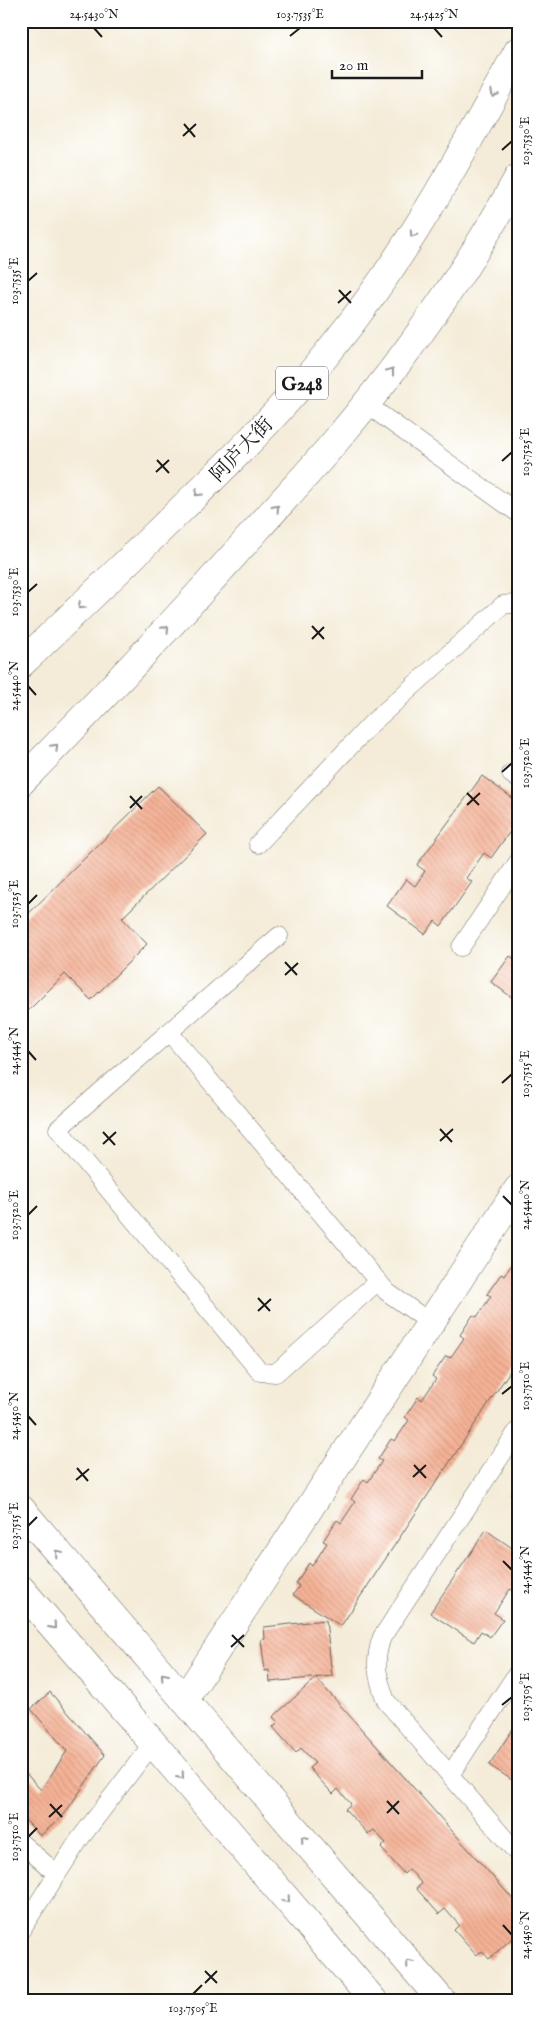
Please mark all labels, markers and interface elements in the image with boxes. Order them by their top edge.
text: 24.5430°N [69,7,119,22]
text: 103.7535°E [276,7,324,22]
text: 24.5425°N [410,7,459,22]
scale bar [332,48,422,80]
text: 20 m [339,56,369,75]
one-way arrow [491,88,501,97]
text: 103.7530°E [518,116,533,166]
one-way arrow [410,229,419,238]
text: 103.7535°E [7,257,22,305]
road number: G248 [276,366,328,399]
one-way arrow [386,368,394,377]
street label: 阿庐大街 [205,413,279,487]
text: 103.7525°E [518,428,533,476]
one-way arrow [194,487,203,496]
one-way arrow [270,505,279,514]
text: 103.7530°E [7,567,22,617]
one-way arrow [78,600,87,609]
one-way arrow [161,625,170,634]
text: 24.5440°N [7,660,22,711]
text: 103.7520°E [518,738,533,788]
one-way arrow [49,744,58,753]
text: 103.7525°E [7,880,22,928]
text: 24.5445°N [7,1026,22,1075]
text: 103.7515°E [518,1050,533,1098]
text: 24.5440°N [518,1179,533,1230]
text: 103.7520°E [7,1190,22,1240]
text: 103.7510°E [518,1361,533,1411]
text: 24.5450°N [7,1391,22,1440]
text: 103.7515°E [7,1502,22,1550]
text: 24.5445°N [518,1545,533,1594]
one-way arrow [55,1549,64,1558]
one-way arrow [47,1620,56,1629]
text: 103.7505°E [518,1672,533,1722]
one-way arrow [161,1673,170,1682]
one-way arrow [176,1770,184,1779]
text: 103.7510°E [7,1812,22,1862]
one-way arrow [300,1836,309,1845]
one-way arrow [281,1894,290,1903]
text: 24.5450°N [518,1910,533,1959]
one-way arrow [406,1959,415,1968]
text: 103.7505°E [168,2001,218,2016]

